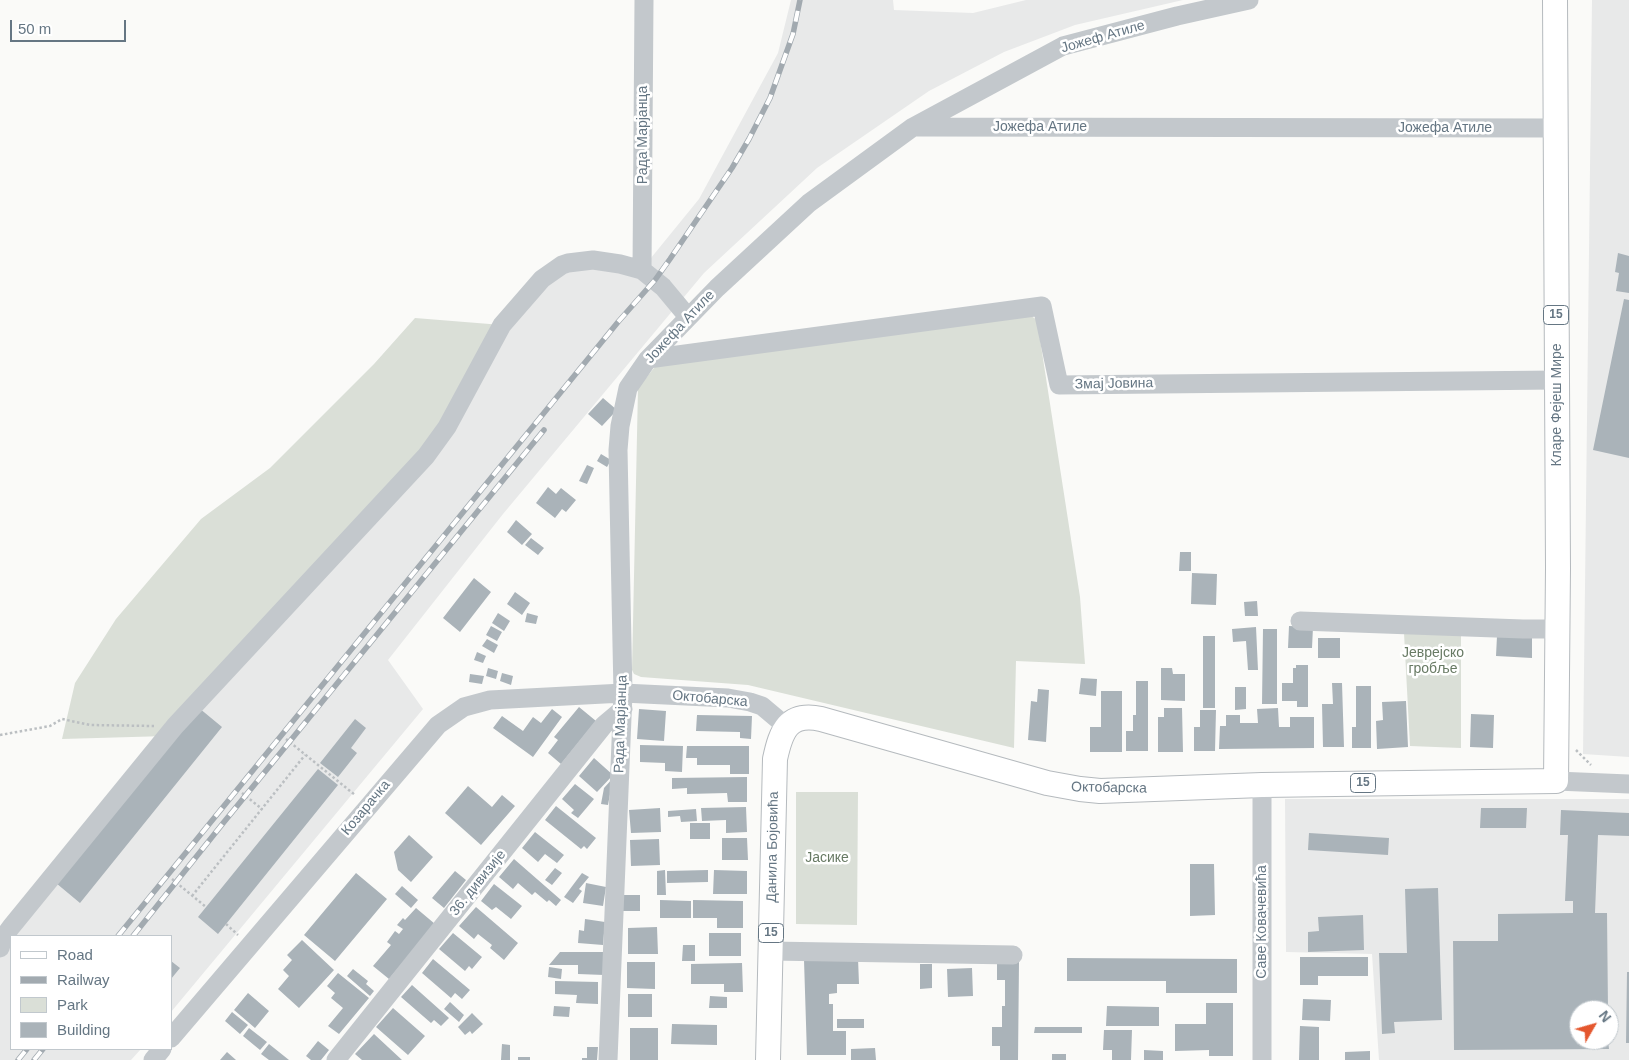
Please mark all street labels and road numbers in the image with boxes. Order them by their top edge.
street label: Јожеф Атиле [1059,17,1147,57]
street label: Рада Марјанца [635,86,651,184]
street label: Јожефа Атиле [993,119,1087,135]
street label: Јожефа Атиле [1398,120,1492,136]
street label: Јожефа Атиле [642,287,718,367]
road number: 15 [1544,306,1568,324]
street label: Кларе Фејеш Мире [1549,343,1565,467]
street label: Змај Јовина [1075,375,1153,393]
street label: Рада Марјанца [611,675,631,773]
street label: Октобарска [672,687,748,711]
road number: 15 [1350,774,1376,792]
street label: Козарачка [338,777,394,839]
street label: Октобарска [1071,779,1147,797]
street label: Данила Бојовића [764,791,782,903]
street label: 36. дивизије [446,847,510,919]
street label: Саве Ковачевића [1254,865,1270,979]
road number: 15 [758,924,784,942]

